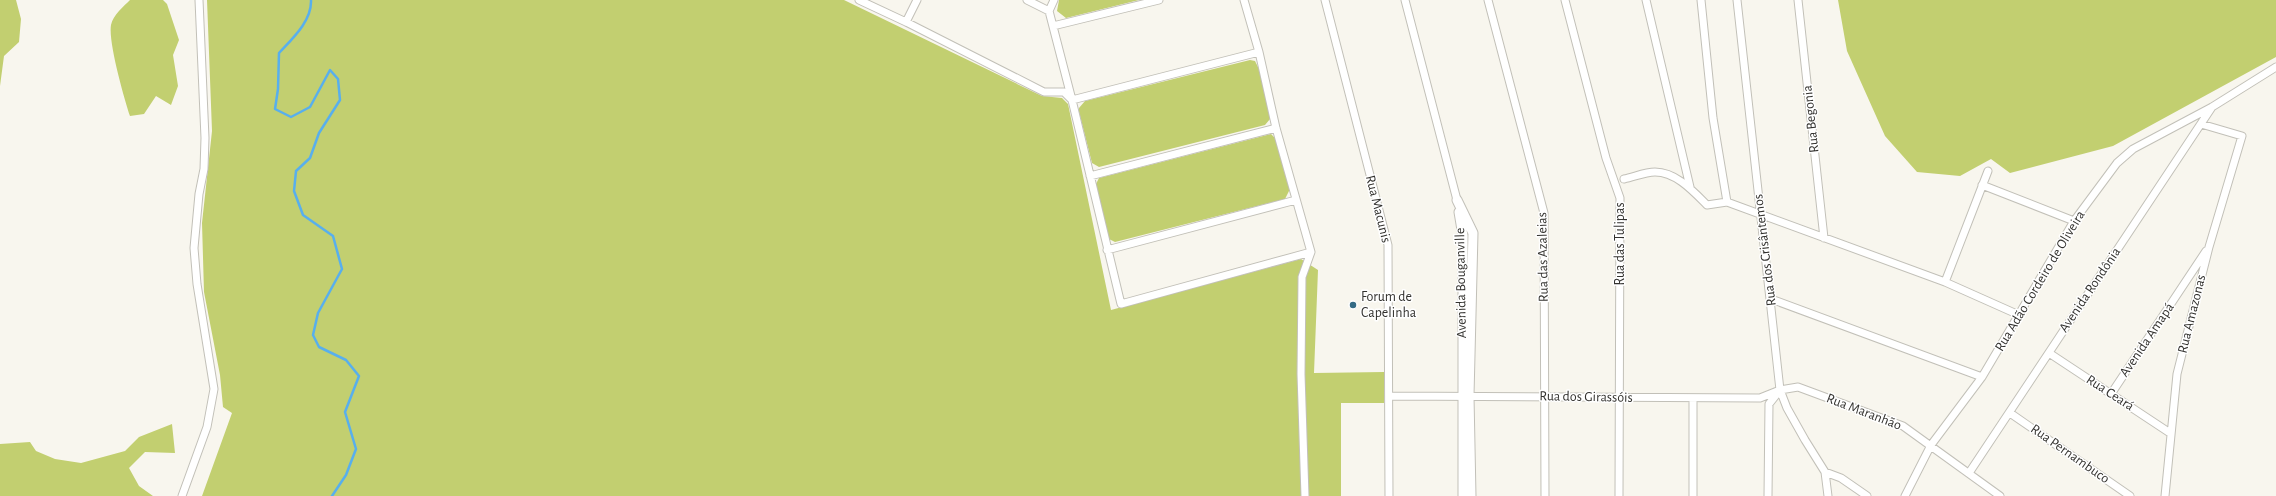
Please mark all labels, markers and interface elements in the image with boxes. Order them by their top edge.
street label: Rua Begonia [1800,84,1822,153]
street label: Rua Macunis [1363,174,1393,244]
street label: Rua dos Crisântemos [1751,193,1779,307]
street label: Rua das Tulipas [1613,202,1627,286]
street label: Rua Adão Cordeiro de Oliveira [1992,208,2088,354]
street label: Rua das Azaleias [1535,212,1551,302]
street label: Avenida Bouganville [1453,228,1469,338]
street label: Avenida Rondônia [2057,245,2124,335]
street label: Rua Amazonas [2176,273,2208,355]
place label: Forum de Capelinha [1361,290,1417,320]
marker: Forum de Capelinha [1348,300,1358,310]
street label: Avenida Amapá [2117,300,2177,380]
street label: Rua Ceará [2084,372,2137,414]
street label: Rua dos Girassóis [1539,389,1633,405]
street label: Rua Maranhão [1825,391,1904,433]
street label: Rua Pernambuco [2028,422,2112,486]

